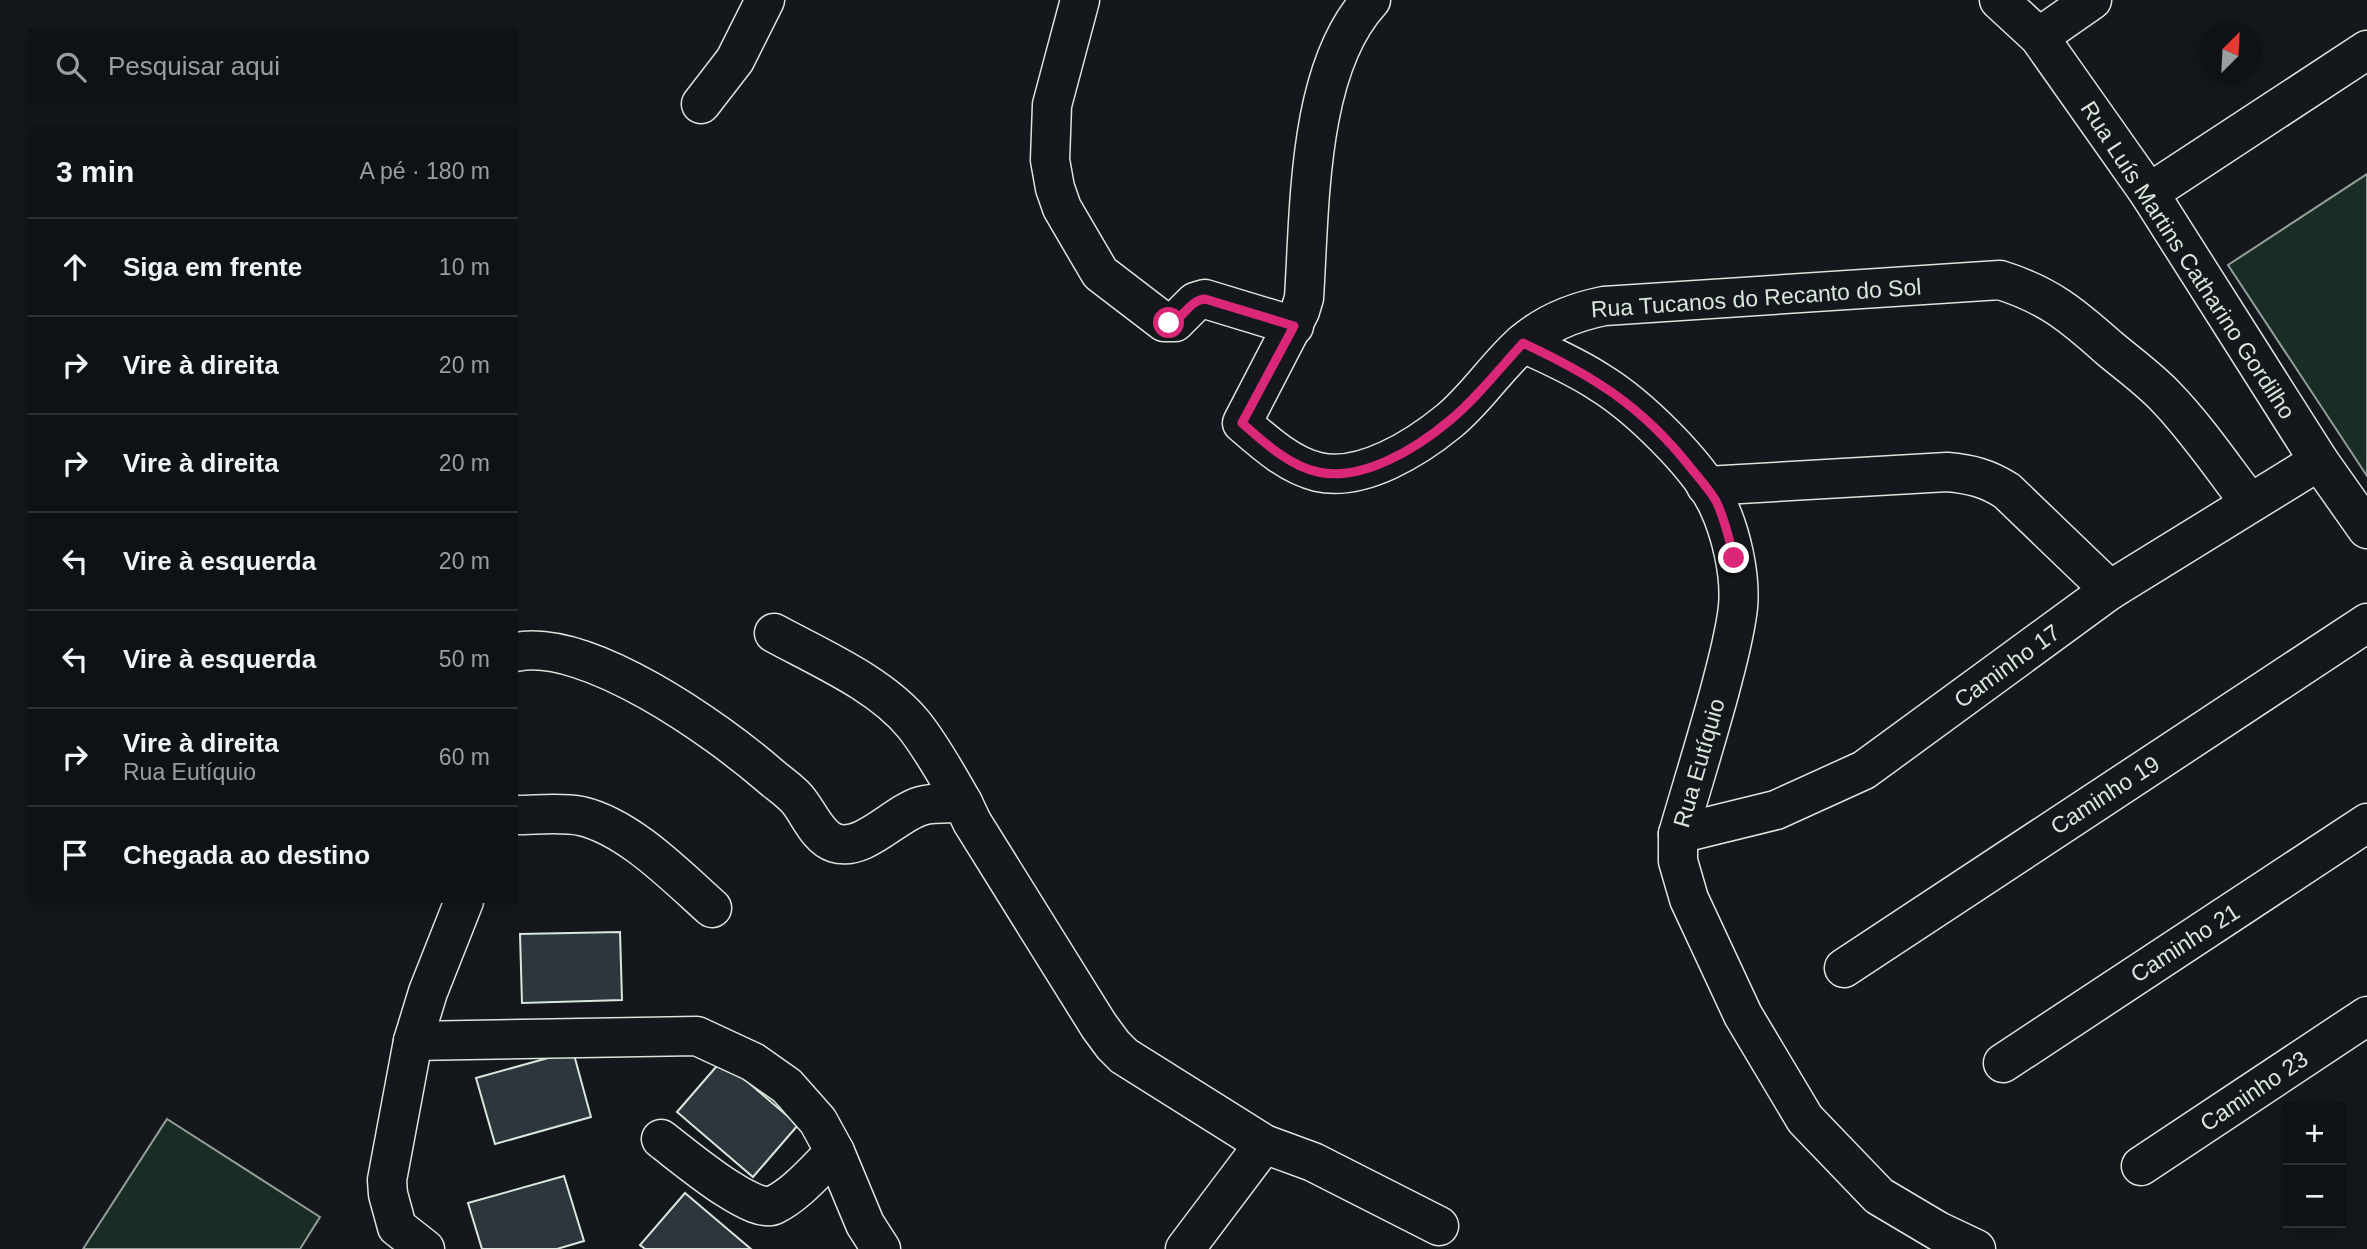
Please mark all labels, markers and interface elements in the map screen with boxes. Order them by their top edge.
north arrow [2199,21,2262,84]
search box [28,28,518,105]
icon: search [52,48,90,86]
text: Pesquisar aqui [108,51,280,81]
street label: Rua Luís Martins Catharino Gordilho [2075,96,2301,424]
text: 3 min [56,155,134,188]
text: A pé · 180 m [360,158,490,184]
icon: ahead [56,248,94,286]
text: Siga em frente [123,252,302,282]
text: 10 m [439,254,490,280]
street label: Rua Tucanos do Recanto do Sol [1590,273,1922,323]
route start [1153,307,1184,338]
icon: right [56,346,94,384]
text: Vire à direita [123,350,279,380]
text: 20 m [439,352,490,378]
icon: right [56,444,94,482]
text: Vire à direita [123,448,279,478]
text: 20 m [439,450,490,476]
icon: left [56,542,94,580]
route end [1718,542,1749,573]
text: Vire à esquerda [123,546,316,576]
text: 20 m [439,548,490,574]
street label: Caminho 17 [1949,619,2065,713]
icon: left [56,640,94,678]
text: Vire à esquerda [123,644,316,674]
text: 50 m [439,646,490,672]
street label: Rua Eutíquio [1668,696,1730,830]
text: Vire à direita [123,728,279,758]
icon: right [56,738,94,776]
text: 60 m [439,744,490,770]
street label: Caminho 19 [2046,750,2164,840]
text: Rua Eutíquio [123,759,256,785]
icon: arrive [56,836,94,874]
text: Chegada ao destino [123,840,370,870]
street label: Caminho 21 [2126,898,2244,988]
street label: Caminho 23 [2195,1046,2313,1136]
map controls [2283,1102,2346,1228]
button: + [2283,1102,2346,1165]
button: − [2283,1165,2346,1228]

